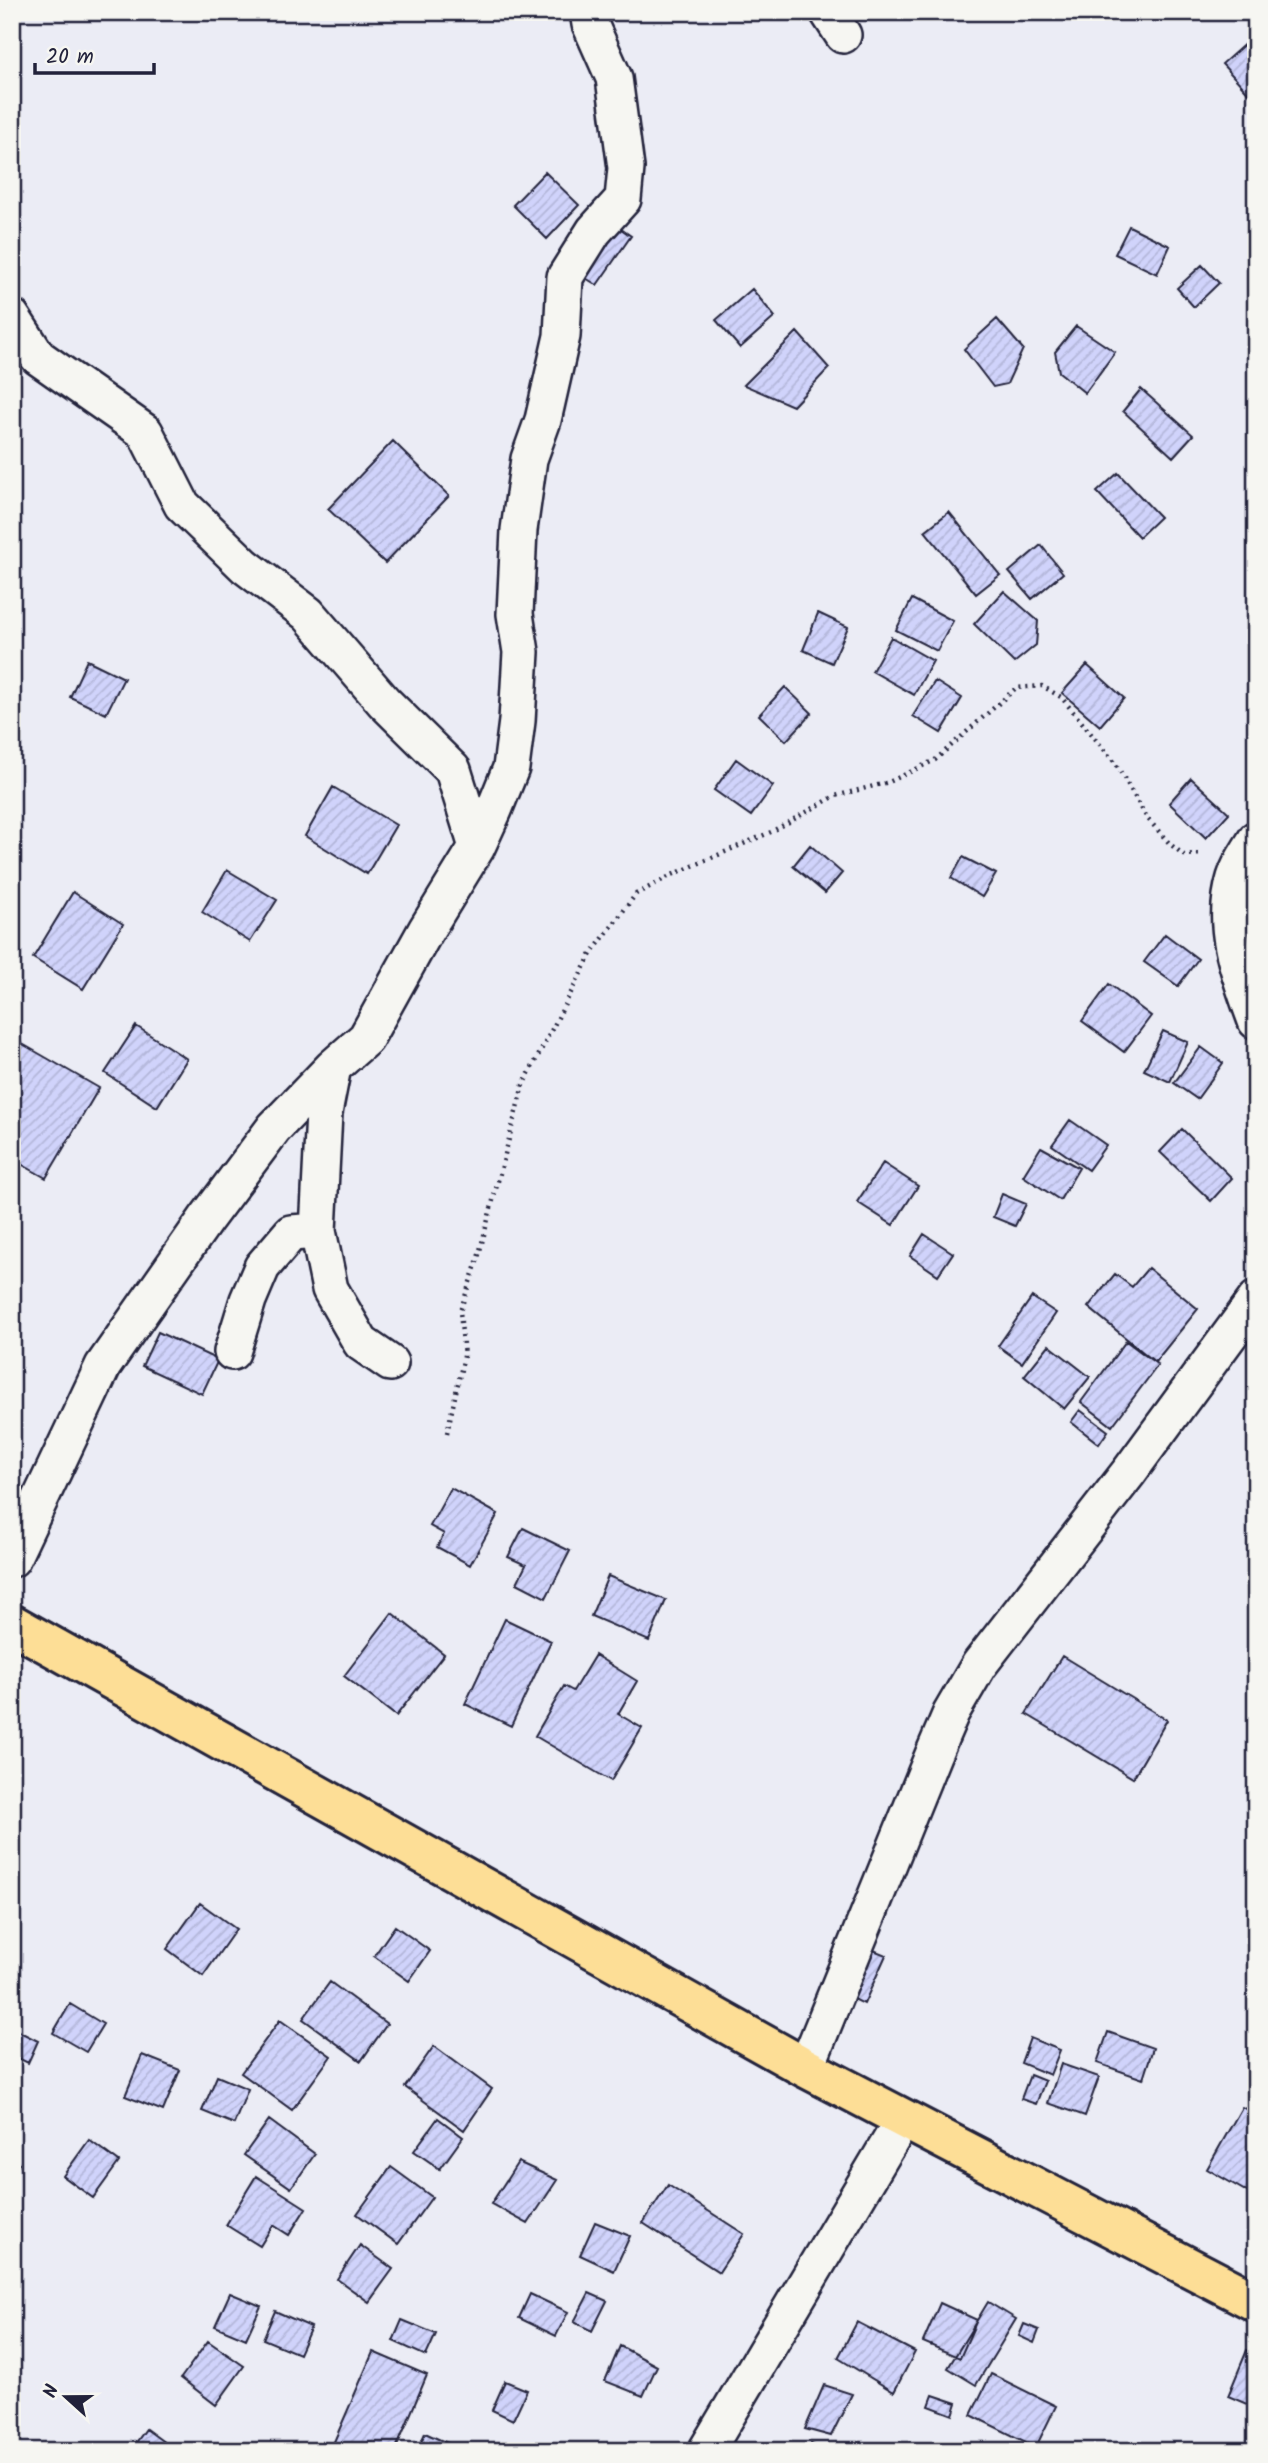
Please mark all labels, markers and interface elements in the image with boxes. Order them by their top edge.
scale bar [35,32,154,76]
text: 20 m [46,41,94,74]
north arrow [32,2362,102,2432]
text: N [36,2381,68,2403]

